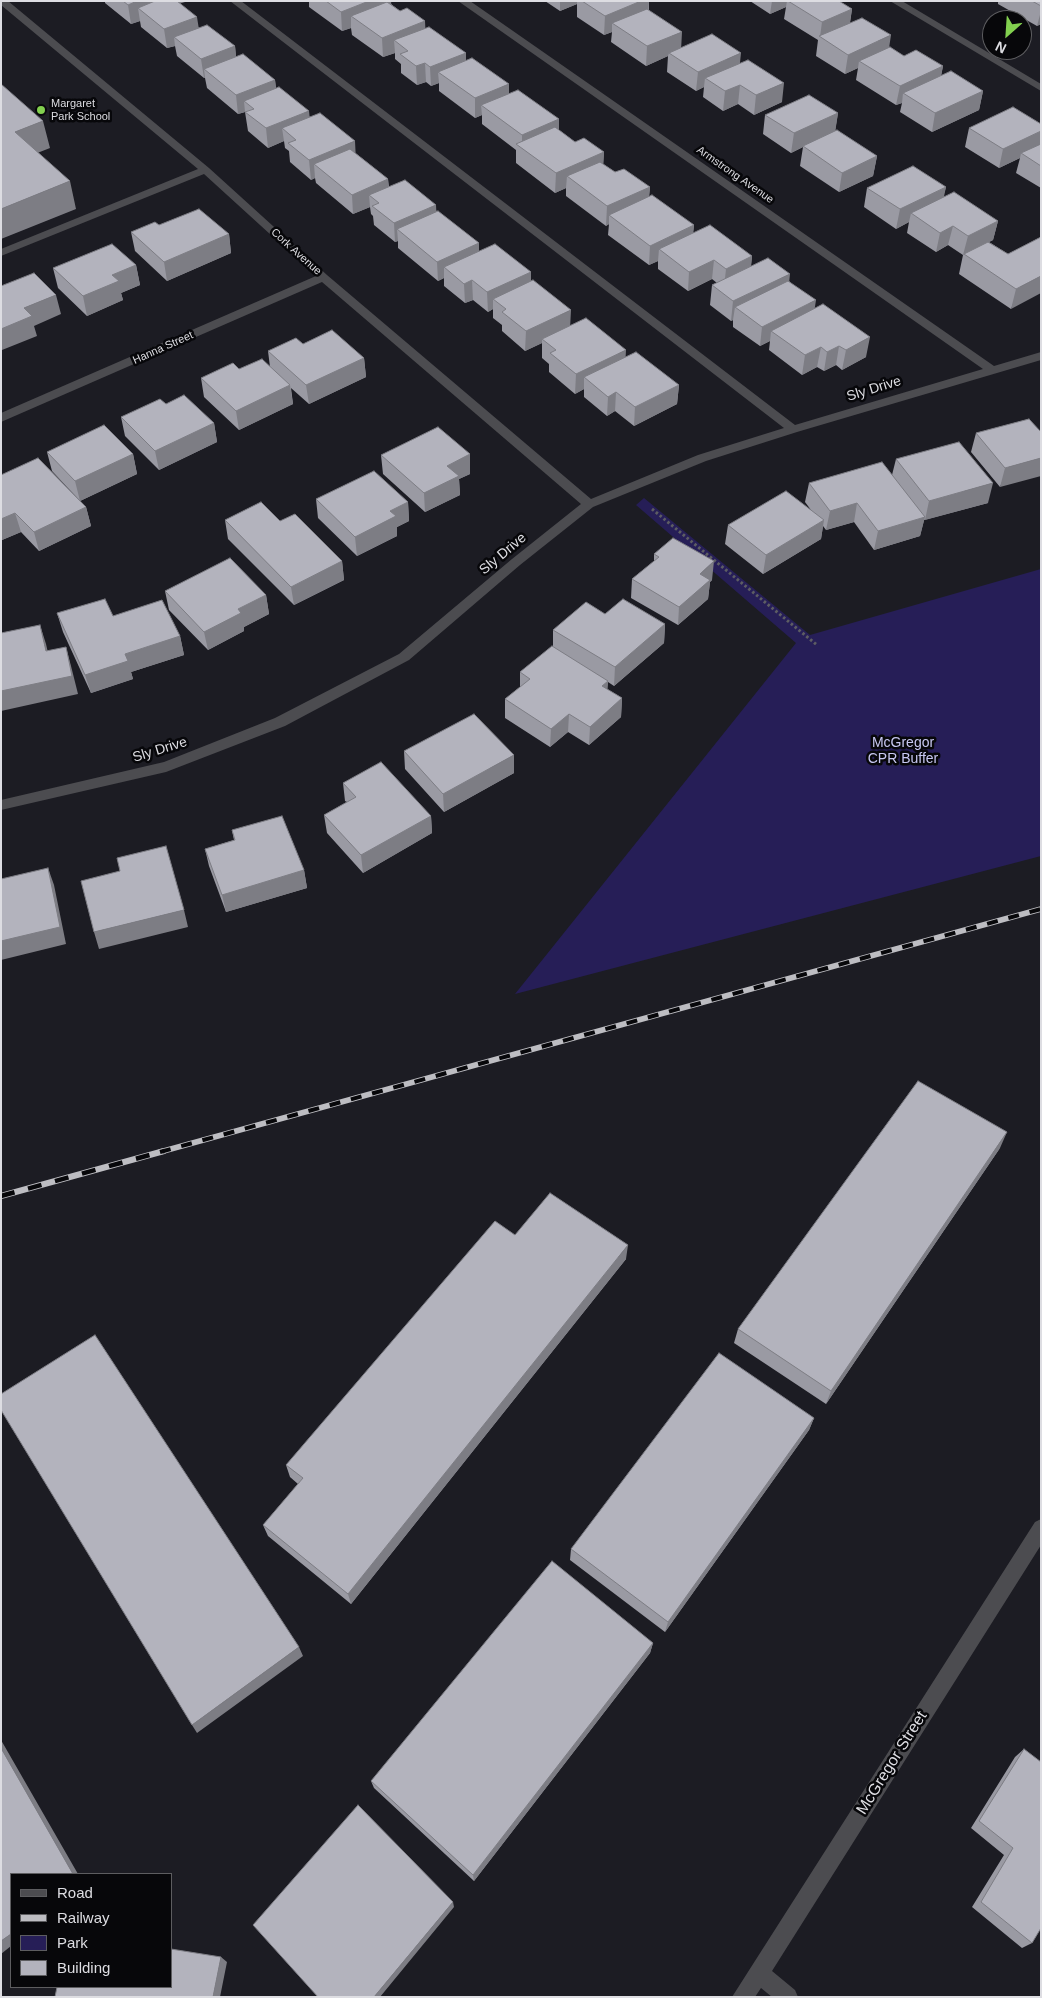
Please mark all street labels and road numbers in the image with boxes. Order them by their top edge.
street label: Armstrong Avenue [694,144,776,206]
street label: Cork Avenue [268,226,324,278]
street label: Hanna Street [131,329,195,367]
street label: Sly Drive [845,373,903,405]
street label: Sly Drive [476,530,530,578]
street label: Sly Drive [131,734,189,766]
street label: McGregor Street [853,1708,931,1818]

